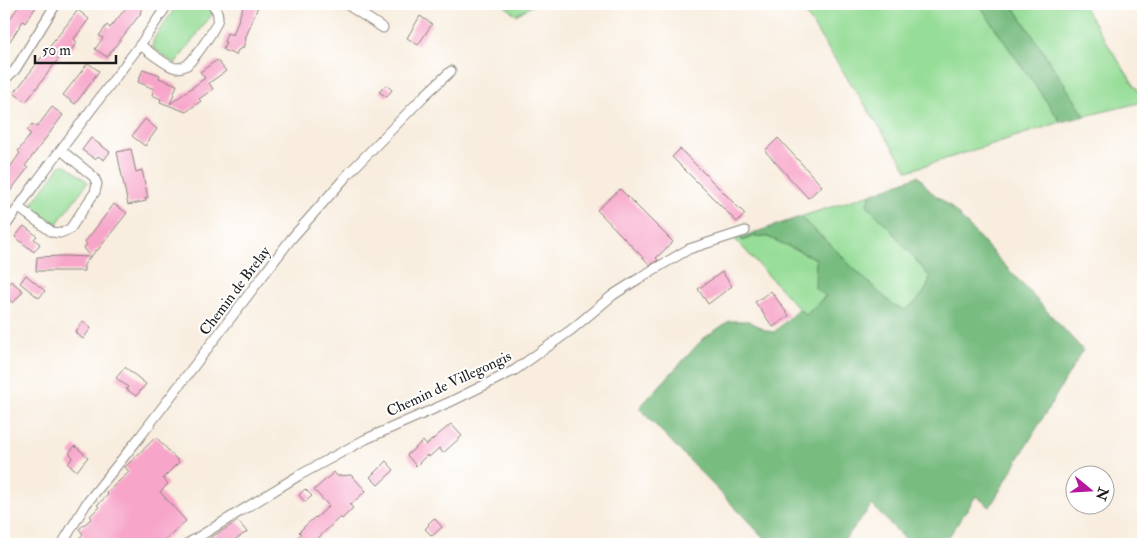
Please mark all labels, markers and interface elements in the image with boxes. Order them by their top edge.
scale bar [35,32,116,64]
text: 50 m [42,41,71,60]
street label: Chemin de Brelay [195,242,275,339]
street label: Chemin de Villegongis [383,347,515,421]
north arrow [1064,466,1114,516]
text: N [1092,484,1112,503]

